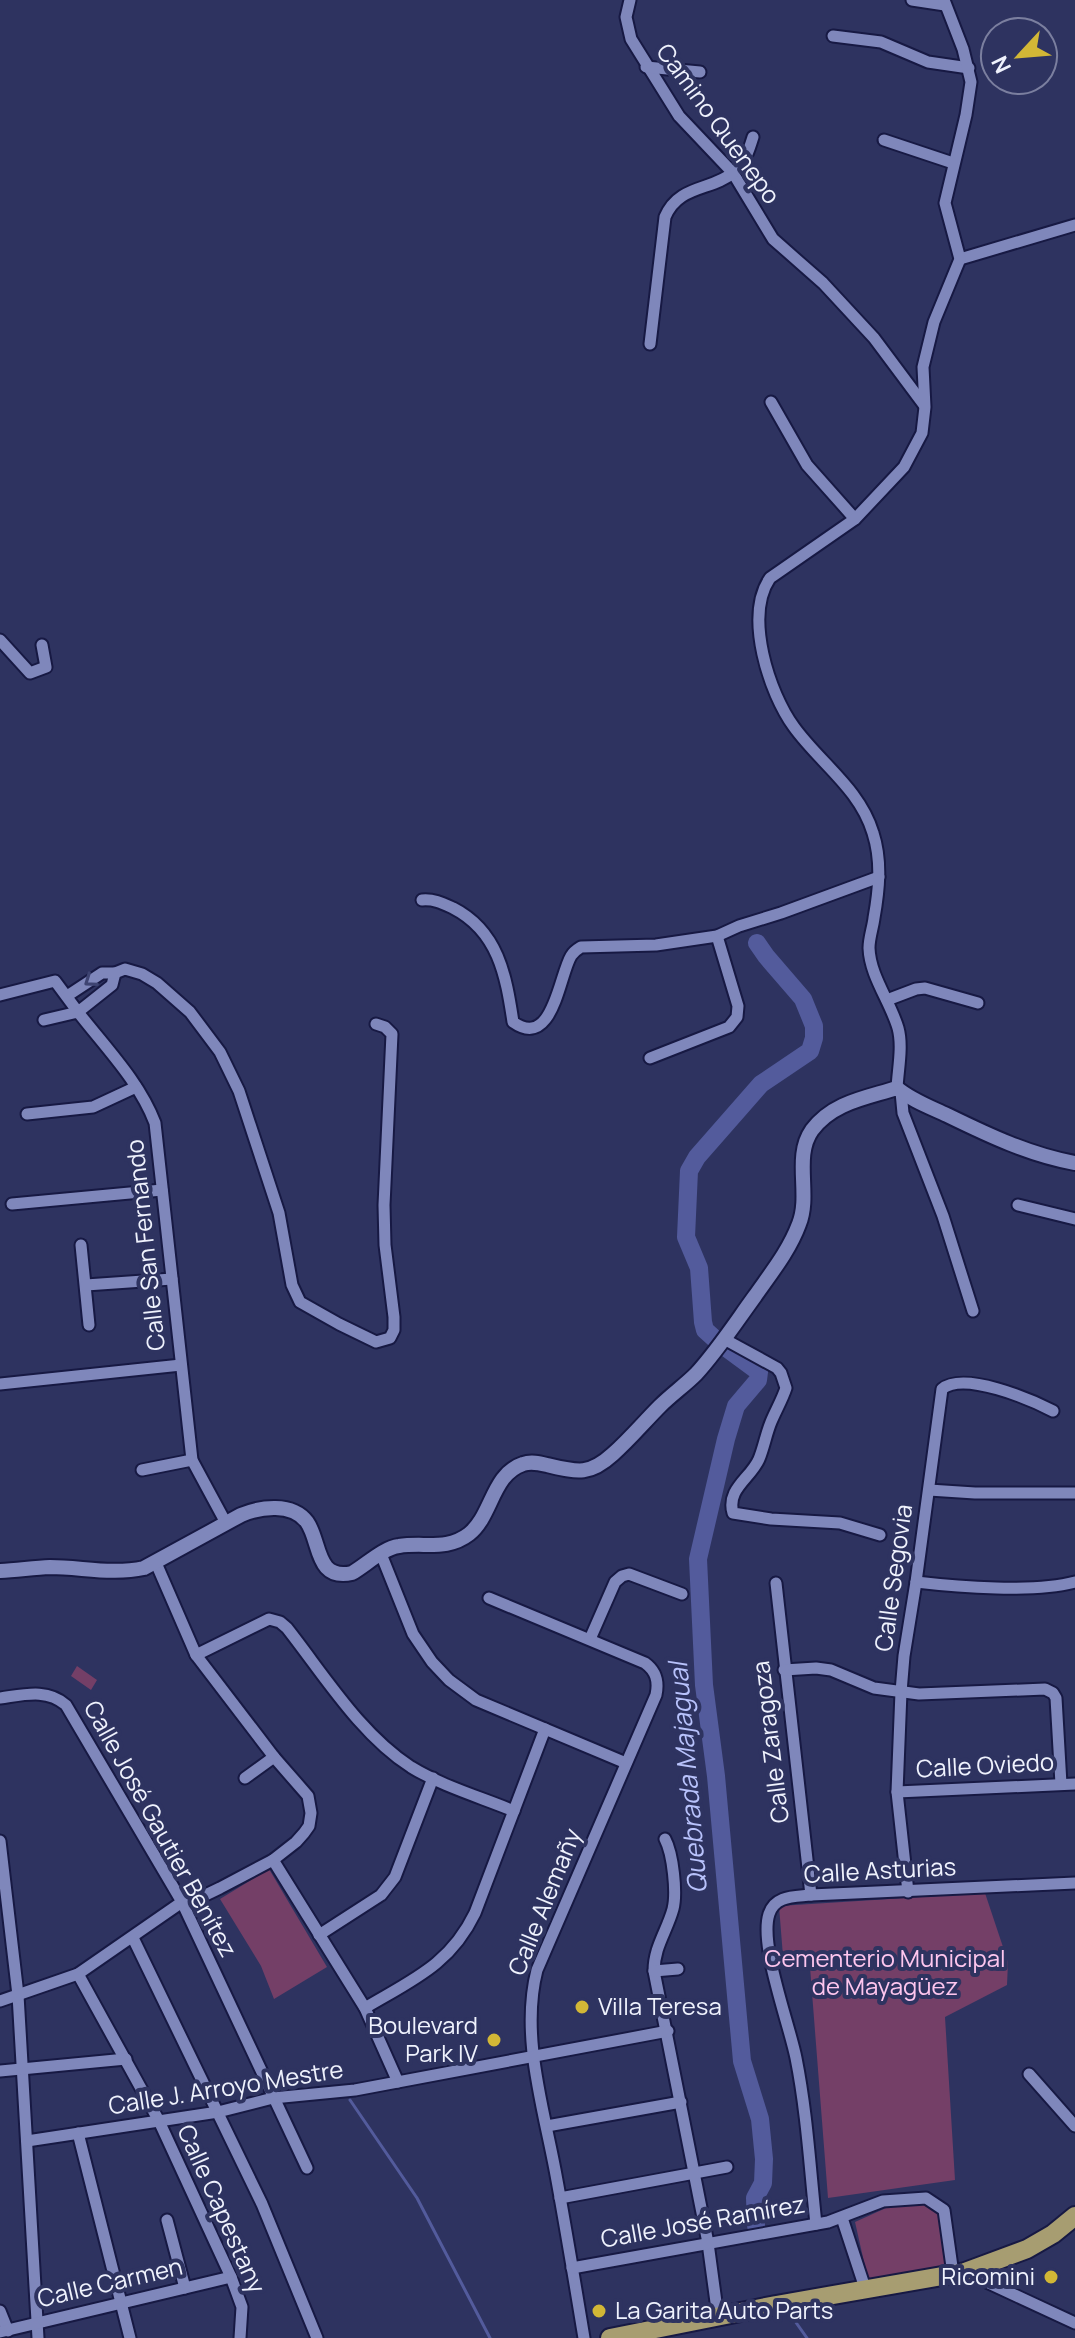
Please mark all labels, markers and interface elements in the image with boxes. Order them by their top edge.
north arrow [979,16,1059,96]
street label: Camino Quenepo [650,36,789,210]
text: N [984,51,1018,78]
one-way arrow [84,971,98,986]
street label: Calle San Fernando [117,1138,172,1352]
street label: Calle Segovia [866,1502,919,1654]
water label: Quebrada Majagual [659,1658,715,1895]
street label: Calle Zaragoza [743,1659,796,1825]
street label: Calle José Gautier Benítez [77,1694,246,1962]
street label: Calle Oviedo [915,1744,1055,1785]
street label: Calle Alemañy [499,1823,588,1980]
street label: Calle Asturias [803,1849,957,1890]
park label: Cementerio Municipal de Mayagüez [764,1941,1006,2002]
place label: Villa Teresa [598,1989,722,2022]
marker: Villa Teresa [573,1998,591,2016]
place label: Boulevard Park IV [368,2008,479,2069]
marker: Boulevard Park IV [485,2031,503,2049]
street label: Calle J. Arroyo Mestre [106,2052,346,2121]
street label: Calle Capestany [170,2119,274,2298]
street label: Calle José Ramírez [598,2186,807,2255]
street label: Calle Carmen [34,2249,185,2314]
place label: Ricomini [941,2259,1035,2292]
marker: Ricomini [1042,2268,1060,2286]
place label: La Garita Auto Parts [615,2293,833,2326]
marker: La Garita Auto Parts [590,2302,608,2320]

